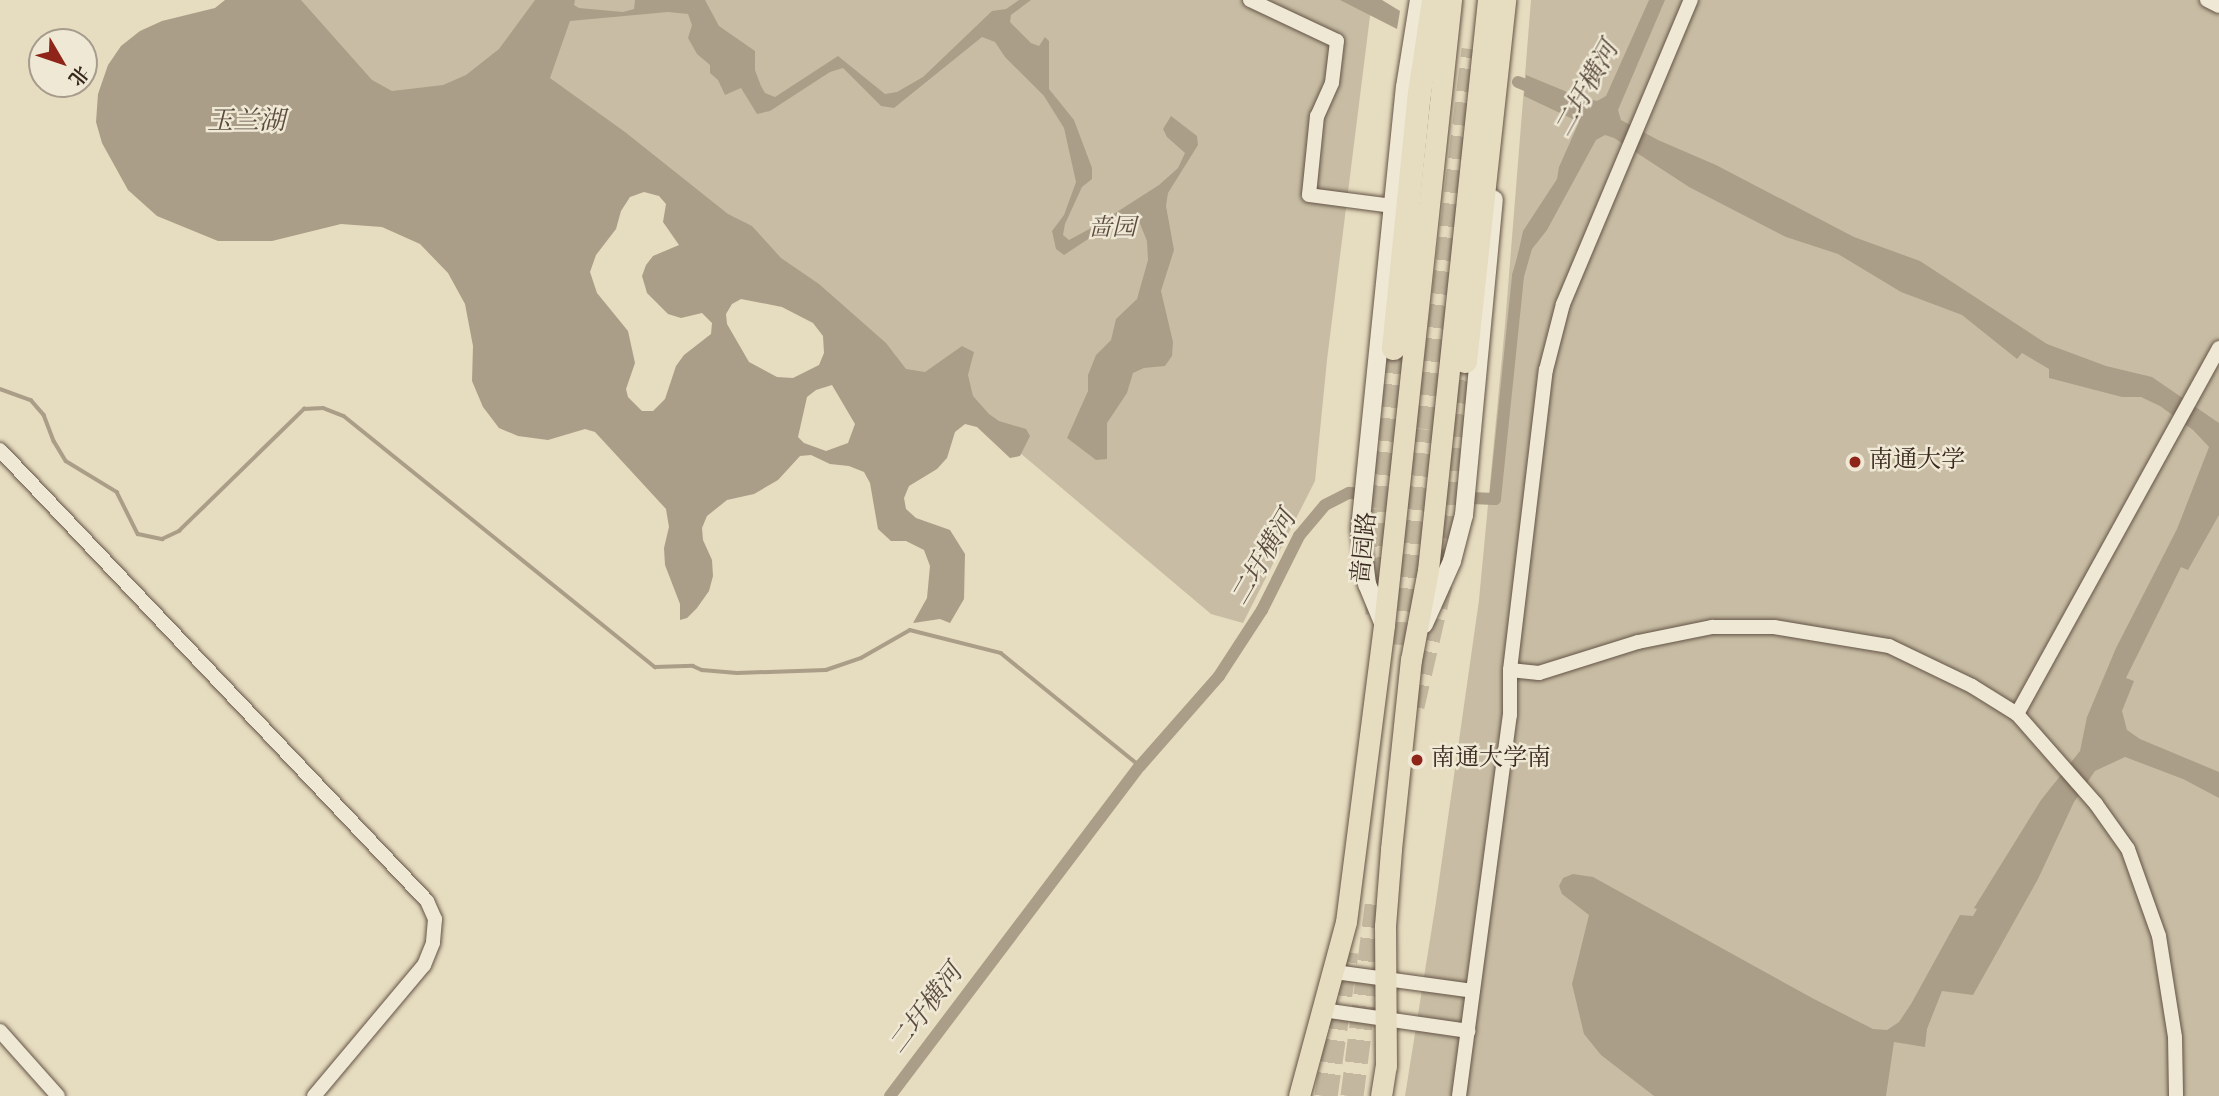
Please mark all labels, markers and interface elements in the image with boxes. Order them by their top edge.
north arrow [28,28,98,98]
water label: 二圩横河 [1549,37,1627,143]
text: 北 [62,59,94,91]
water label: 玉兰湖 [207,107,285,139]
park label: 啬园 [1088,216,1136,244]
place label: 南通大学 [1869,448,1965,476]
marker: 南通大学 [1847,454,1863,470]
water label: 二圩横河 [1225,506,1305,612]
street label: 啬园路 [1348,511,1384,585]
place label: 南通大学南 [1431,746,1551,774]
marker: 南通大学南 [1409,752,1425,768]
water label: 二圩横河 [883,959,971,1061]

